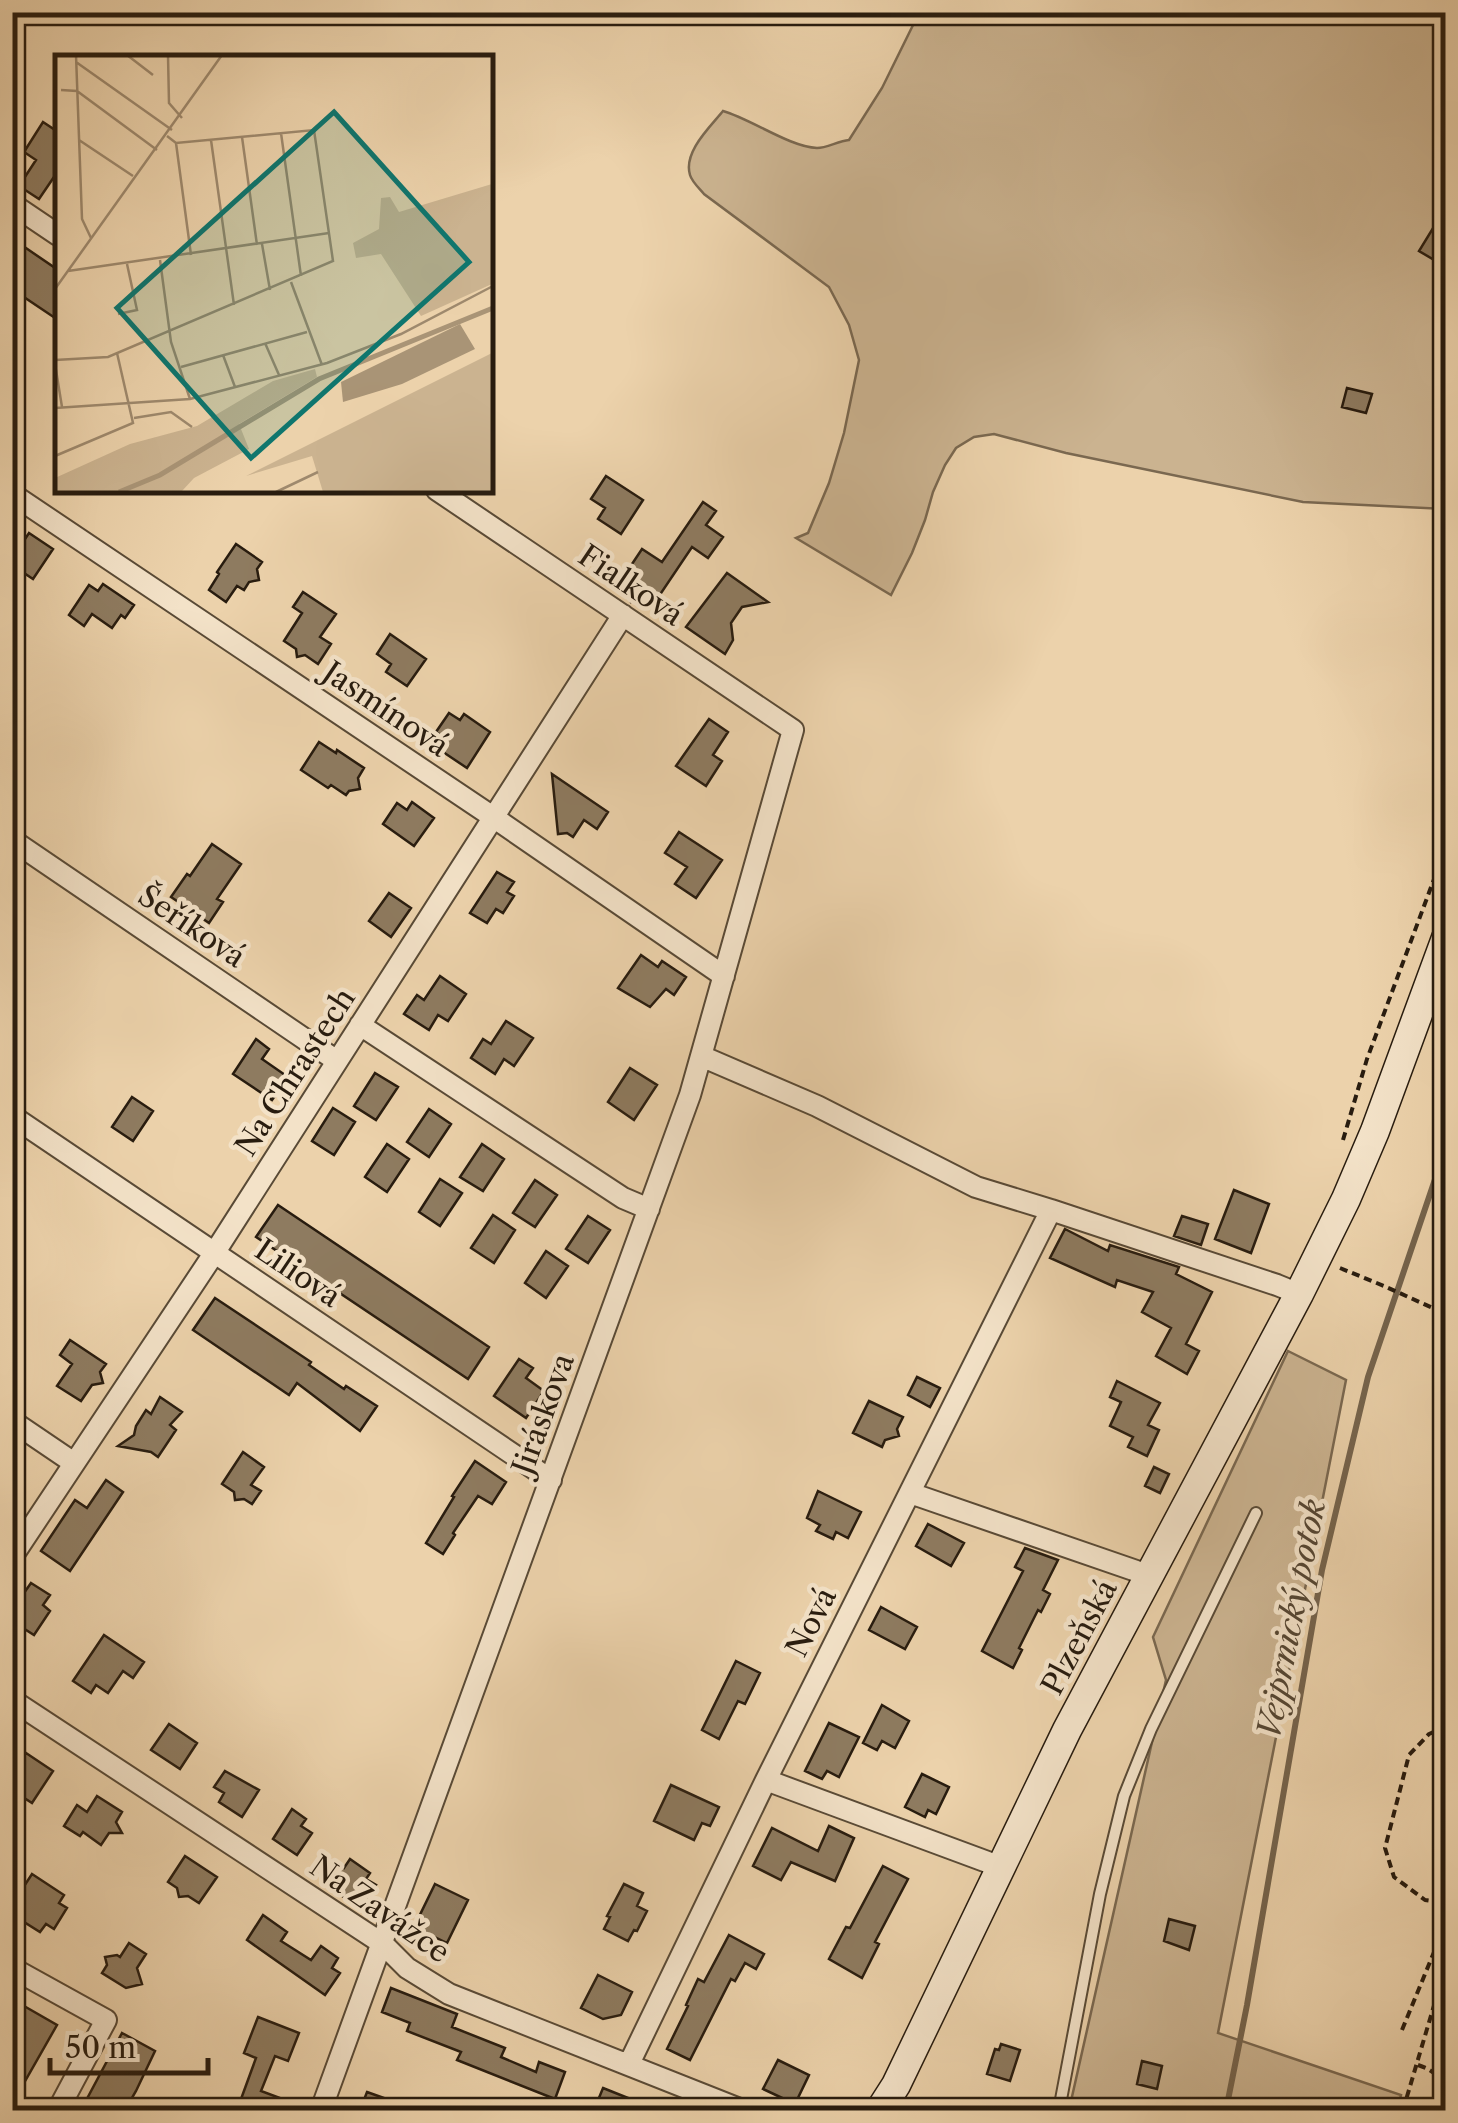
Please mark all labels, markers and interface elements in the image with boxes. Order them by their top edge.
inset map [55,55,492,492]
street label: Fialková [572,537,690,633]
street label: Jasmínová [313,651,456,765]
street label: Šeříková [131,876,253,975]
street label: Na Chrastech [227,981,363,1163]
street label: Liliová [248,1231,348,1315]
street label: Jiráskova [503,1348,582,1483]
water label: Vejprnický potok [1249,1496,1333,1742]
street label: Plzeňská [1033,1573,1125,1701]
street label: Nová [778,1581,844,1663]
street label: Na Zavážce [303,1847,457,1971]
scale bar [50,2013,208,2075]
text: 50 m [65,2029,136,2066]

